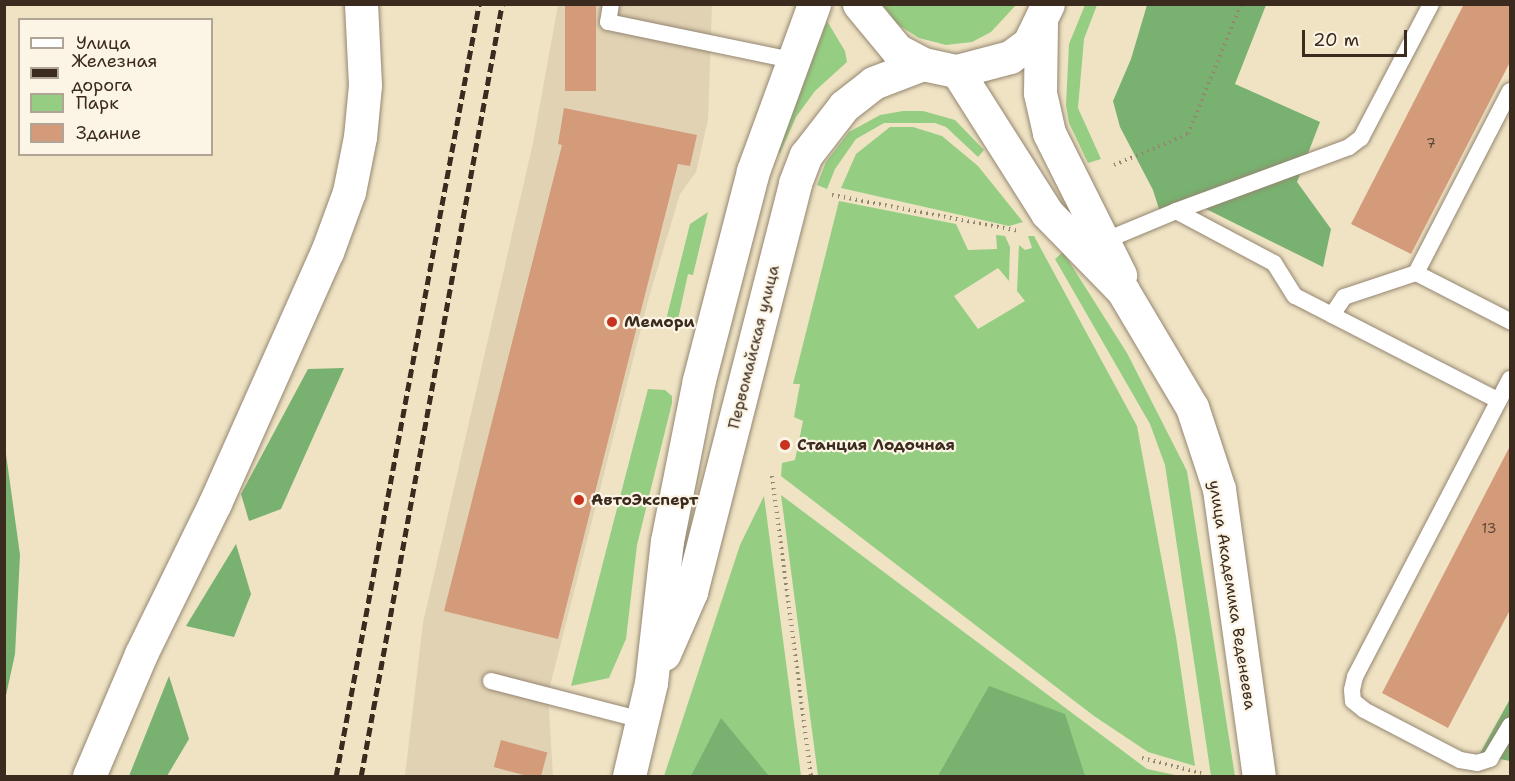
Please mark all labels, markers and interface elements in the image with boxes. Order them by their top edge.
legend [18,18,213,156]
scale bar [1305,18,1410,56]
text: 20 m [1313,28,1359,52]
text: Улица [76,31,130,55]
text: Железная дорога [71,49,157,97]
text: Парк [76,91,119,115]
text: Здание [76,121,141,145]
house number: 7 [1426,135,1436,151]
street label: Первомайская улица [724,263,784,431]
place label: Мемори [624,312,695,332]
marker: Мемори [605,315,619,329]
place label: Станция Лодочная [797,435,955,455]
marker: Станция Лодочная [778,438,792,452]
street label: улица Академика Веденеева [1204,479,1260,711]
place label: АвтоЭксперт [591,490,698,510]
marker: АвтоЭксперт [572,493,586,507]
house number: 13 [1482,520,1496,536]

